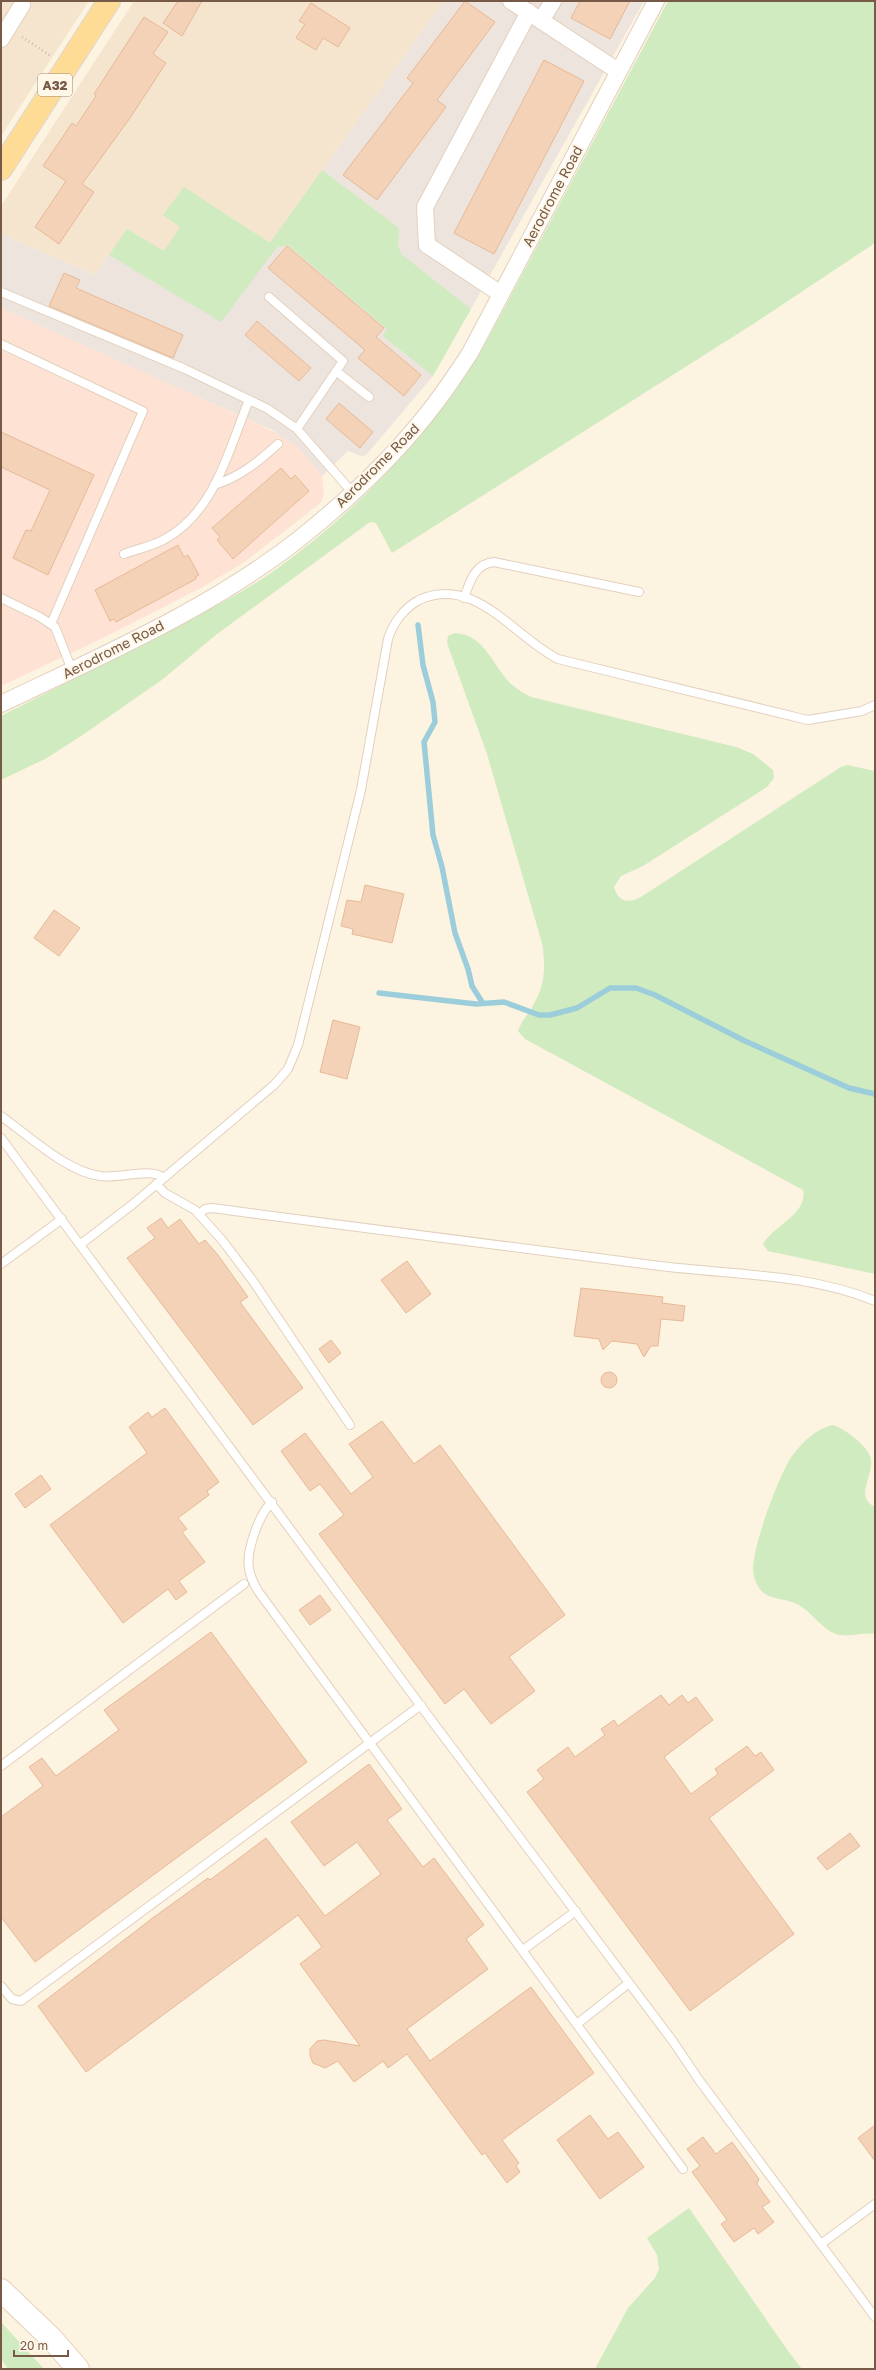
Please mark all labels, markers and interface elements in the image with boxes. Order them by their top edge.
road number: A32 [38,74,72,96]
street label: Aerodrome Road [518,143,586,249]
street label: Aerodrome Road [331,419,423,511]
street label: Aerodrome Road [59,616,167,682]
scale bar [14,2332,68,2358]
text: 20 m [20,2338,48,2353]

